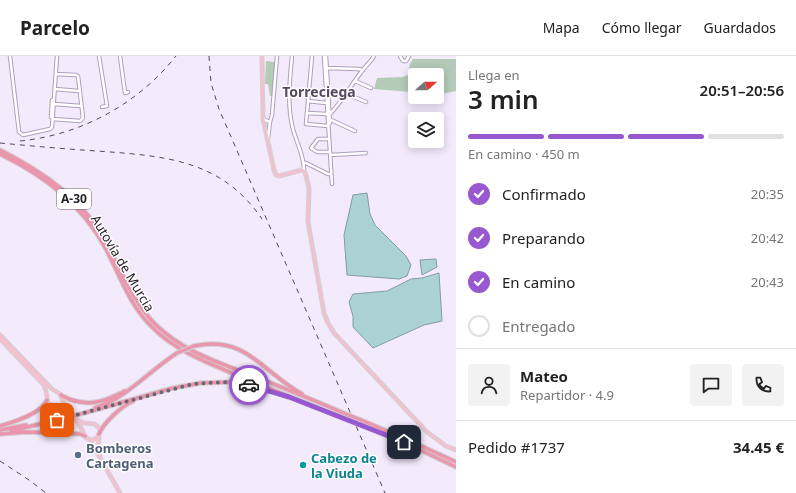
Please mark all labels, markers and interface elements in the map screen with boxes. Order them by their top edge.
text: Parcelo [20,15,90,41]
text: Mapa [543,18,580,37]
text: Cómo llegar [602,18,682,37]
text: Guardados [704,18,776,37]
text: Llega en [468,66,520,84]
north arrow [408,68,444,104]
map controls [408,68,444,148]
text: 20:51–20:56 [700,80,784,100]
text: 3 min [468,81,539,117]
district label: Torreciega [282,82,356,101]
button: layers [408,112,444,148]
text: En camino · 450 m [468,145,580,163]
icon: check [468,183,490,205]
text: Confirmado [502,184,586,204]
text: 20:35 [751,185,784,203]
road number: A-30 [57,189,91,209]
street label: Autovía de Murcia [87,211,159,315]
icon: check [468,227,490,249]
text: Preparando [502,228,585,248]
text: 20:42 [751,229,784,247]
icon: check [468,271,490,293]
text: En camino [502,272,575,292]
text: 20:43 [751,273,784,291]
text: Entregado [502,316,575,336]
button: person [468,364,510,406]
button: chat [690,364,732,406]
button: phone [742,364,784,406]
courier [229,365,269,405]
text: Mateo [520,366,568,386]
icon: car [238,374,260,396]
text: Repartidor · 4.9 [520,386,614,404]
pin [40,403,74,437]
icon: bag [46,409,68,431]
pin [387,425,421,459]
icon: home [393,431,415,453]
text: Pedido #1737 [468,437,565,457]
text: 34.45 € [733,437,784,457]
place label: Bomberos Cartagena [86,439,154,472]
place label: Cabezo de la Viuda [311,449,377,482]
marker: Bomberos Cartagena [73,450,83,460]
marker: Cabezo de la Viuda [298,460,308,470]

